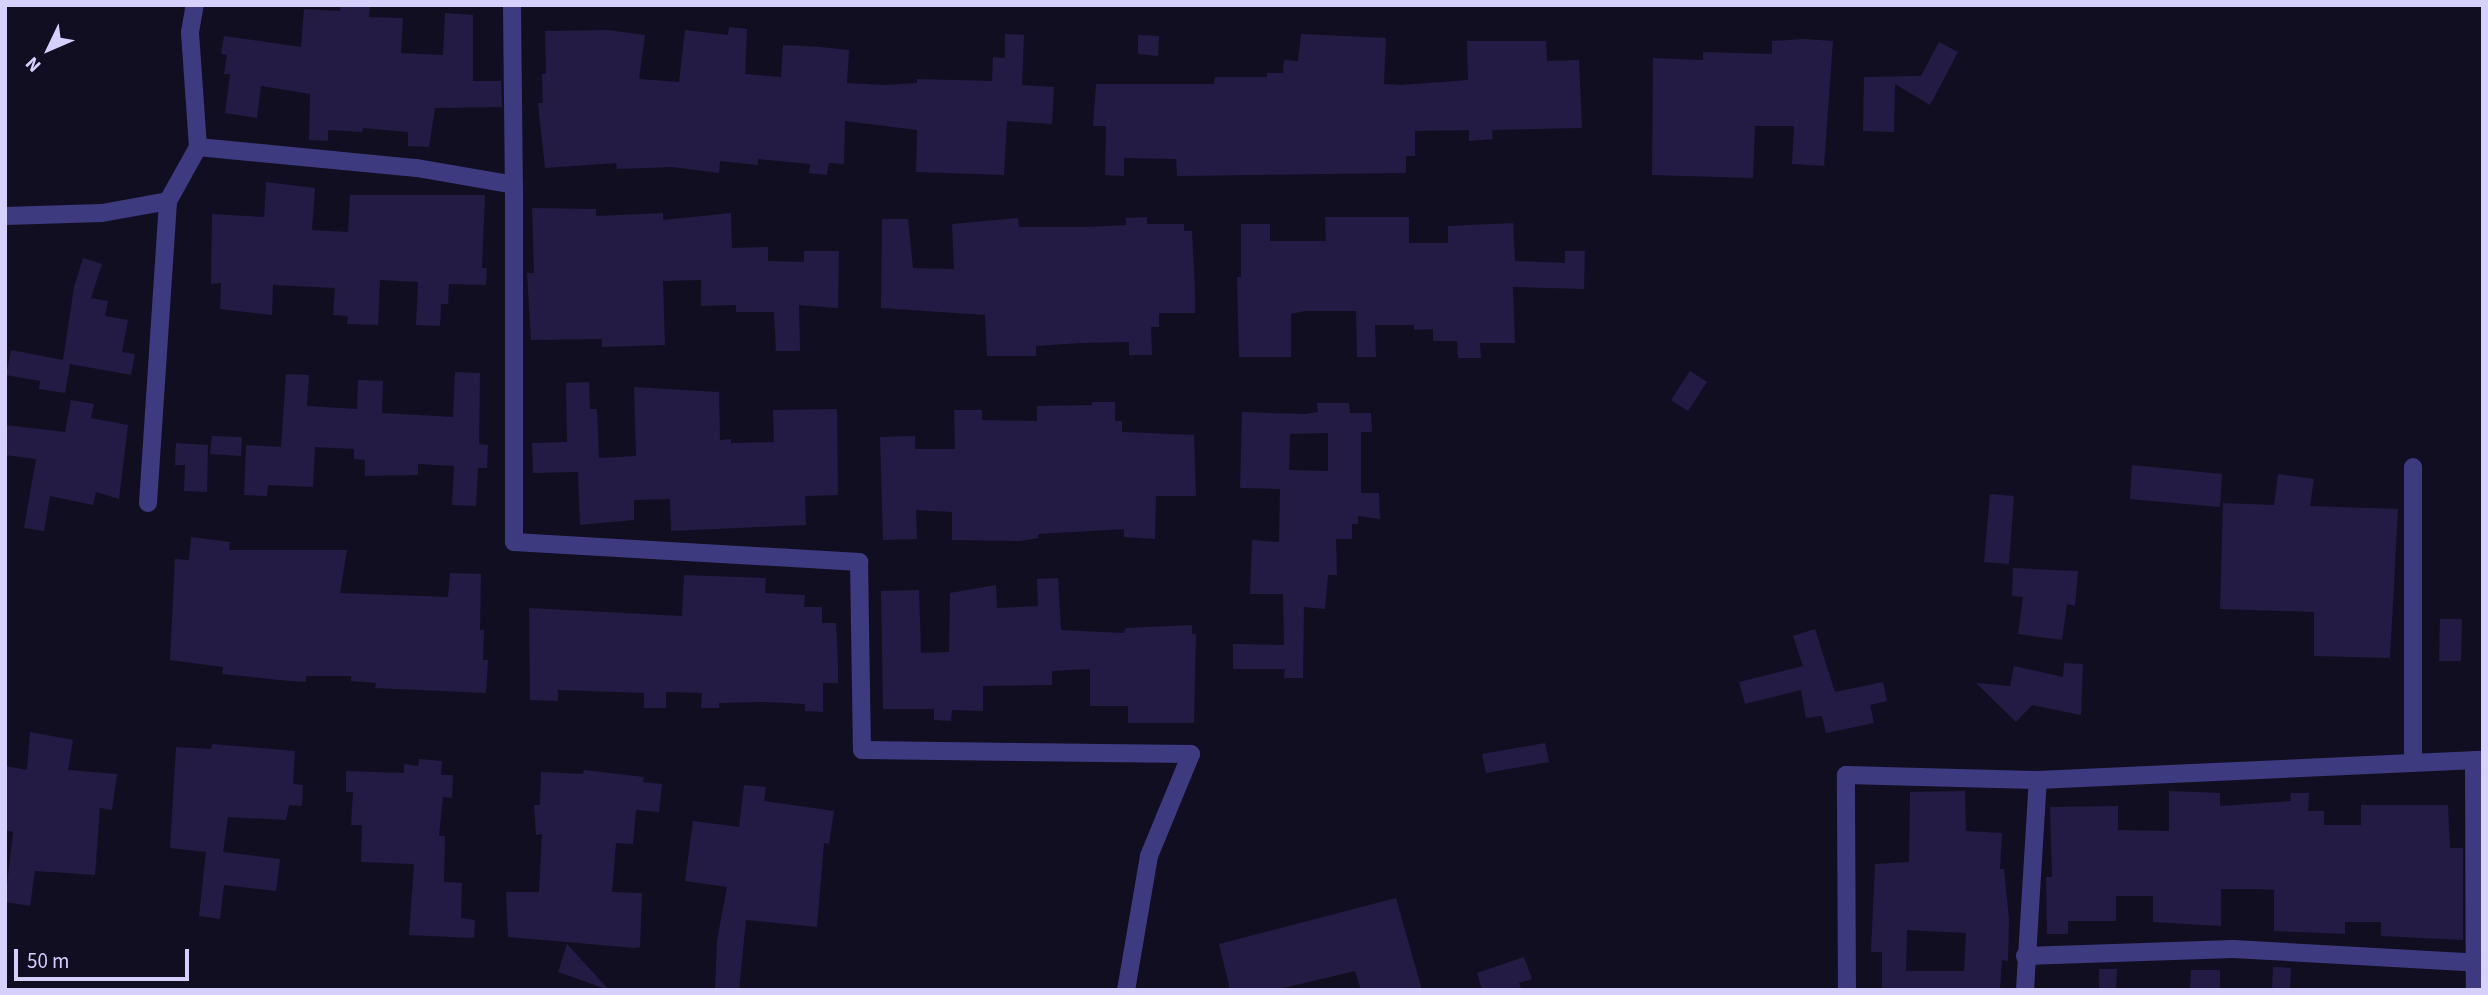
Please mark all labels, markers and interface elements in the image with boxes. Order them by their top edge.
north arrow [14,14,84,84]
text: N [19,50,48,78]
scale bar [18,936,192,980]
text: 50 m [27,946,69,976]

